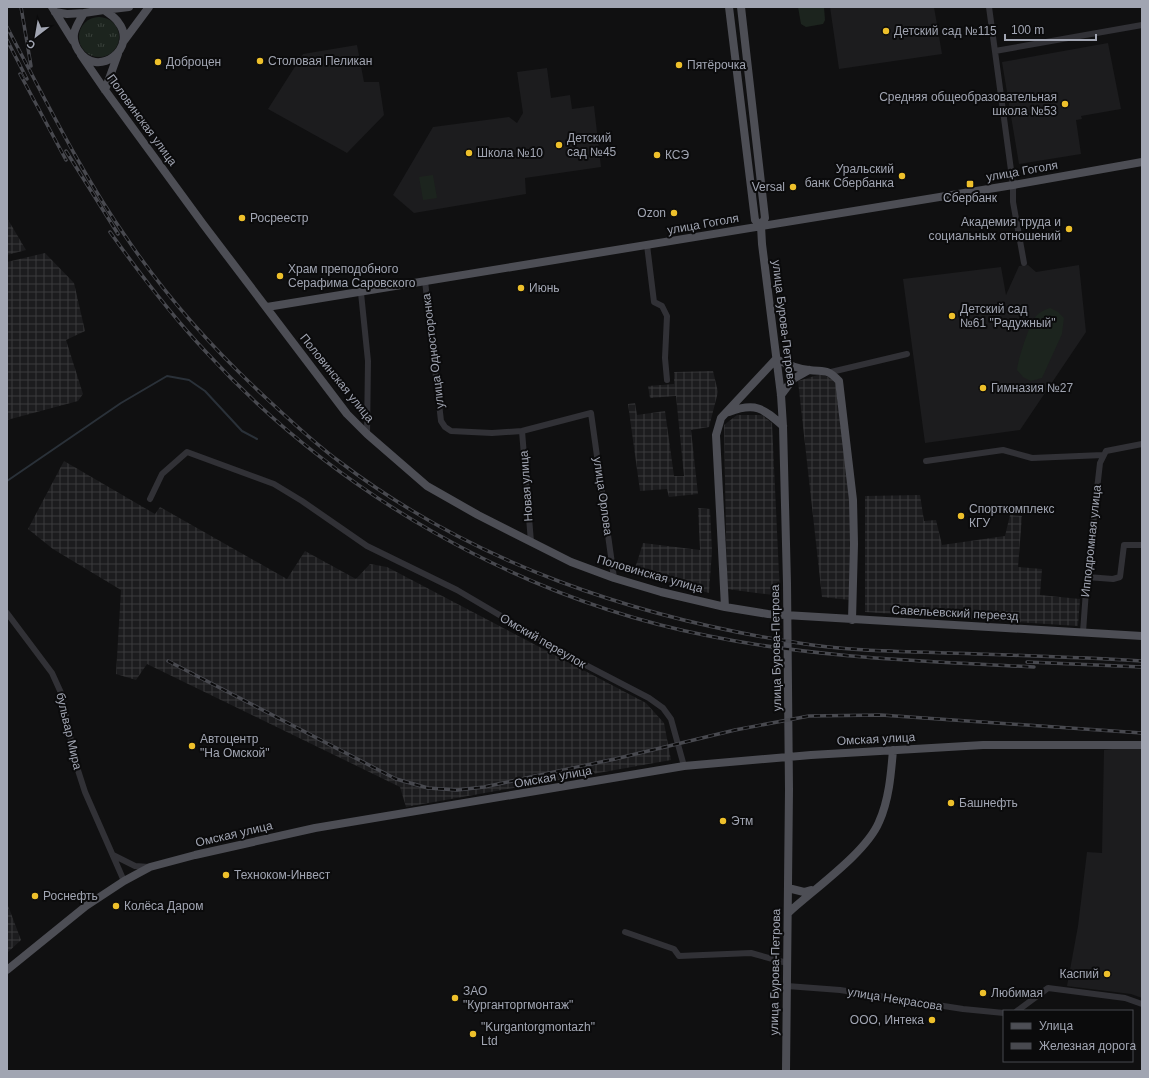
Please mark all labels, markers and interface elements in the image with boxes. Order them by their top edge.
north arrow [16,16,56,56]
scale bar [1005,16,1096,42]
text: 100 m [1011,23,1044,37]
place label: Детский сад №115 [894,24,997,38]
marker: Детский сад №115 [881,26,891,36]
text: С [24,37,37,52]
place label: Столовая Пеликан [268,54,372,68]
place label: Доброцен [166,55,221,69]
marker: Столовая Пеликан [255,56,265,66]
marker: Доброцен [153,57,163,67]
place label: Пятёрочка [687,58,746,72]
marker: Пятёрочка [674,60,684,70]
street label: Половинская улица [104,72,180,169]
place label: Средняя общеобразовательная школа №53 [879,90,1057,118]
marker: Средняя общеобразовательная школа №53 [1060,99,1070,109]
place label: Детский сад №45 [567,131,617,159]
marker: Детский сад №45 [554,140,564,150]
place label: Школа №10 [477,146,543,160]
marker: Школа №10 [464,148,474,158]
place label: КСЭ [665,148,689,162]
marker: КСЭ [652,150,662,160]
street label: улица Гоголя [985,158,1059,184]
place label: Уральский банк Сбербанка [805,162,894,190]
marker: Уральский банк Сбербанка [897,171,907,181]
marker: Сбербанк [965,179,975,189]
place label: Versal [752,180,785,194]
marker: Versal [788,182,798,192]
place label: Сбербанк [943,191,998,205]
place label: Ozon [637,206,666,220]
marker: Ozon [669,208,679,218]
place label: Росреестр [250,211,309,225]
street label: улица Гоголя [666,211,740,237]
marker: Росреестр [237,213,247,223]
place label: Академия труда и социальных отношений [929,215,1061,243]
marker: Академия труда и социальных отношений [1064,224,1074,234]
street label: улица Бурова-Петрова [769,259,799,387]
place label: Храм преподобного Серафима Саровского [288,262,416,290]
marker: Храм преподобного Серафима Саровского [275,271,285,281]
place label: Июнь [529,281,560,295]
marker: Июнь [516,283,526,293]
street label: улица Односторонка [419,292,447,409]
place label: Детский сад №61 "Радужный" [960,302,1055,330]
marker: Детский сад №61 "Радужный" [947,311,957,321]
street label: Половинская улица [297,331,377,425]
place label: Гимназия №27 [991,381,1074,395]
marker: Гимназия №27 [978,383,988,393]
street label: Новая улица [517,450,535,522]
street label: улица Орлова [591,456,615,536]
street label: Ипподромная улица [1078,484,1104,598]
place label: Спорткомплекс КГУ [969,502,1055,530]
marker: Спорткомплекс КГУ [956,511,966,521]
street label: Половинская улица [595,552,705,596]
street label: улица Бурова-Петрова [768,584,784,711]
street label: Савельевский переезд [891,603,1019,623]
street label: Омский переулок [498,611,589,672]
street label: бульвар Мира [53,691,85,771]
street label: Омская улица [836,730,916,748]
place label: Автоцентр "На Омской" [200,732,270,760]
marker: Автоцентр "На Омской" [187,741,197,751]
street label: Омская улица [513,763,593,791]
place label: Башнефть [959,796,1018,810]
marker: Башнефть [946,798,956,808]
place label: Этм [731,814,753,828]
marker: Этм [718,816,728,826]
street label: Омская улица [194,818,274,850]
place label: Техноком-Инвест [234,868,331,882]
marker: Техноком-Инвест [221,870,231,880]
place label: Роснефть [43,889,98,903]
marker: Роснефть [30,891,40,901]
place label: Колёса Даром [124,899,203,913]
marker: Колёса Даром [111,901,121,911]
street label: улица Бурова-Петрова [767,908,783,1035]
place label: Каспий [1059,967,1099,981]
marker: Каспий [1102,969,1112,979]
place label: ЗАО "Курганторгмонтаж" [463,984,573,1012]
street label: улица Некрасова [847,985,944,1013]
place label: Любимая [991,986,1043,1000]
marker: Любимая [978,988,988,998]
marker: ЗАО "Курганторгмонтаж" [450,993,460,1003]
legend [1003,1010,1133,1062]
place label: ООО, Интека [850,1013,924,1027]
marker: ООО, Интека [927,1015,937,1025]
text: Улица [1039,1019,1073,1033]
place label: "Kurgantorgmontazh" Ltd [481,1020,595,1048]
marker: "Kurgantorgmontazh" Ltd [468,1029,478,1039]
text: Железная дорога [1039,1039,1136,1053]

